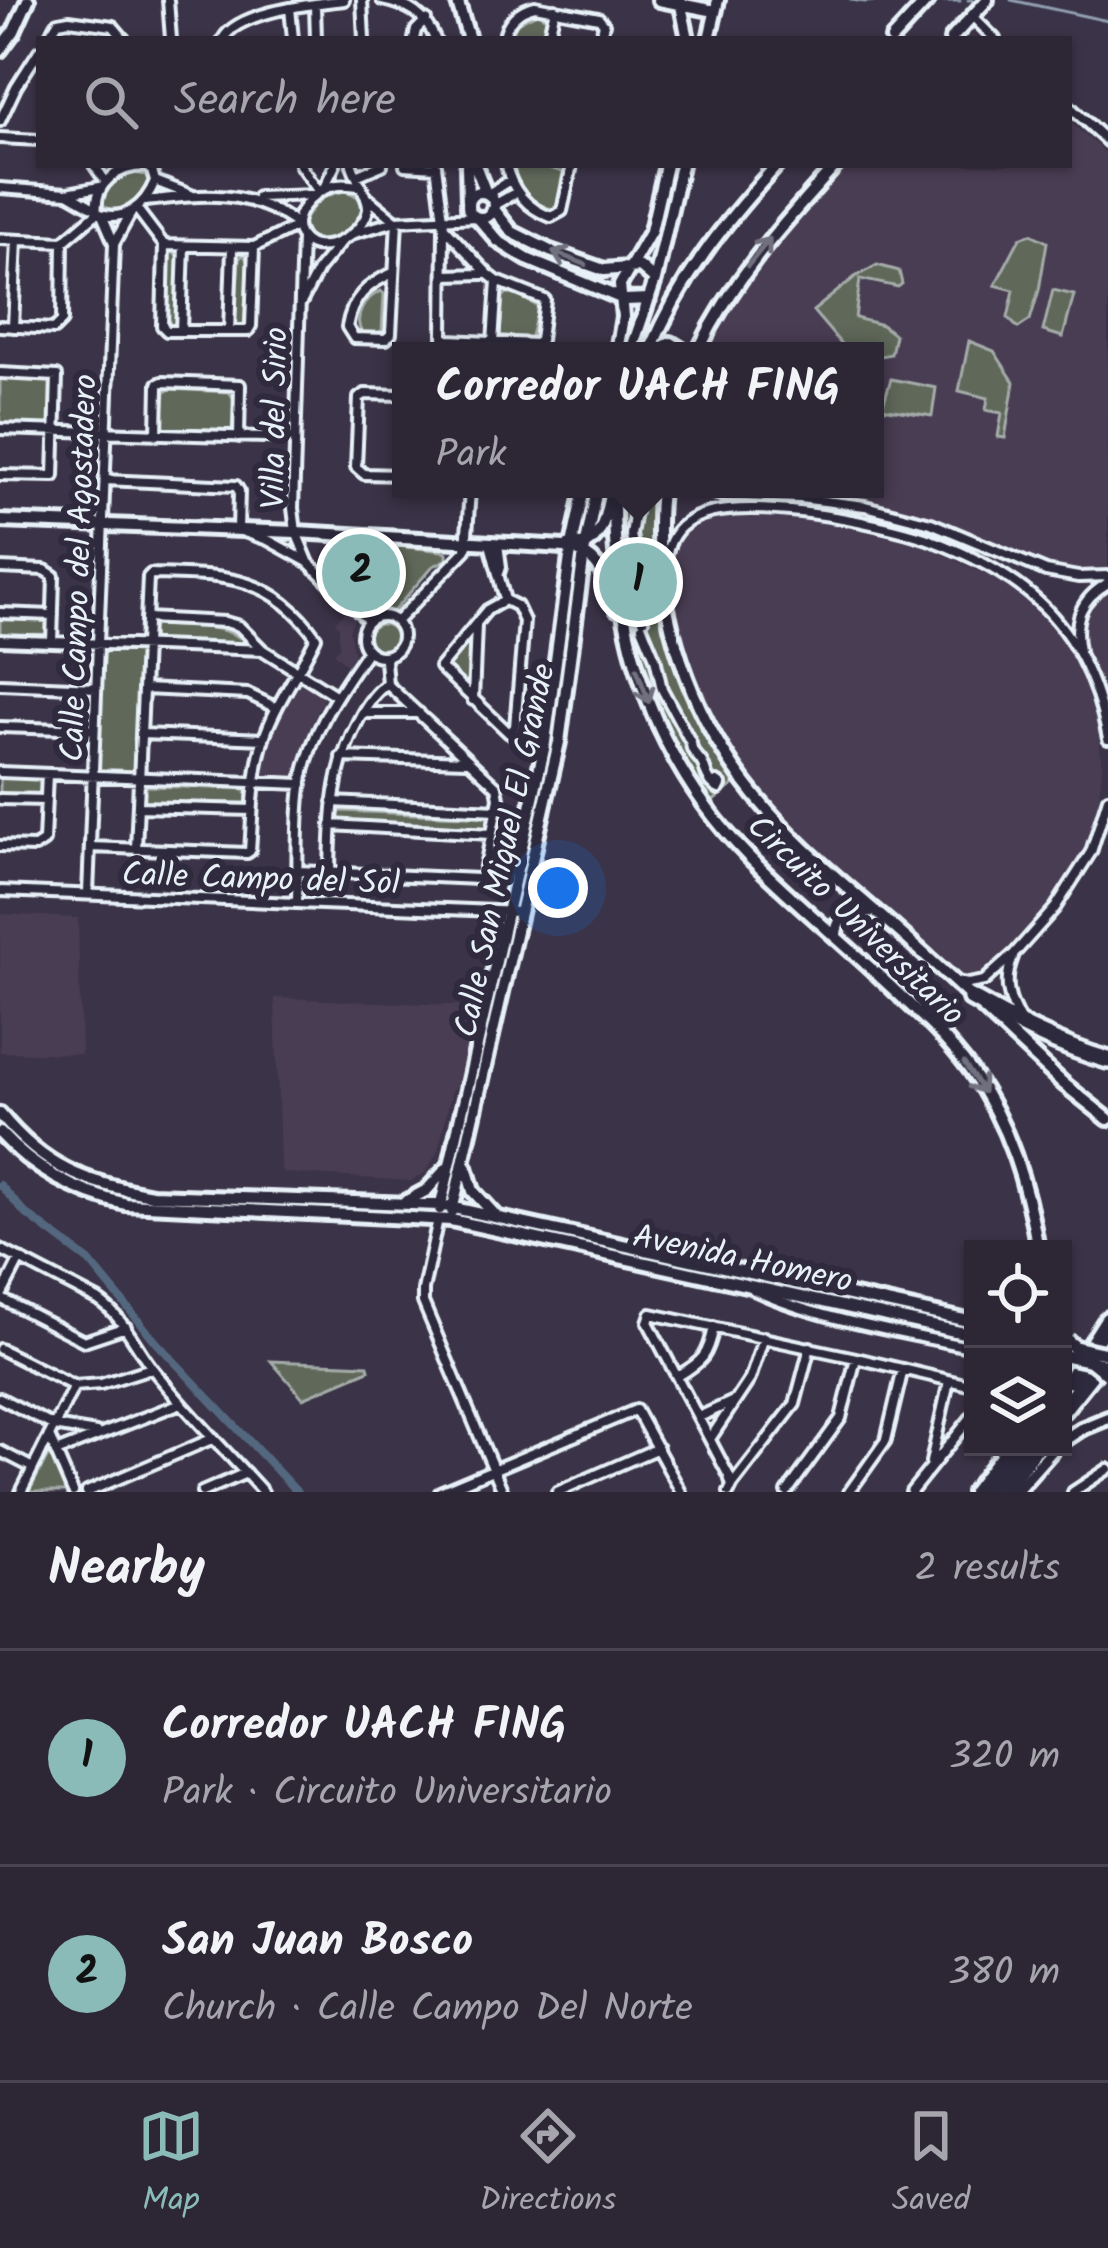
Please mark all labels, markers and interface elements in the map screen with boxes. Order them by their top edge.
search box [36,36,1072,168]
text: Search here [174,66,396,138]
icon: search [78,69,144,135]
one-way arrow [745,237,772,269]
one-way arrow [552,246,589,268]
street label: Villa del Sirio [248,327,305,510]
popup [392,342,884,498]
text: Corredor UACH FING [436,353,840,425]
street label: Calle Campo del Agostadero [47,373,114,763]
text: Park [436,425,507,487]
pin: 2 [322,528,400,618]
pin: 1 [599,537,677,627]
street label: Calle San Miguel El Grande [441,659,572,1043]
one-way arrow [634,667,656,704]
street label: Circuito Universitario [733,803,976,1040]
street label: Calle Campo del Sol [121,849,401,912]
your location [528,858,588,918]
one-way arrow [962,1061,987,1094]
street label: Avenida Homero [627,1211,857,1310]
map controls [964,1240,1072,1456]
button: locate [964,1240,1072,1348]
button: layers [964,1348,1072,1456]
text: Nearby [48,1530,205,1611]
text: 2 results [915,1539,1060,1601]
text: Corredor UACH FING [162,1691,566,1763]
text: 1 [81,1727,93,1789]
text: 320 m [949,1727,1060,1789]
text: Park · Circuito Universitario [162,1763,612,1825]
text: San Juan Bosco [162,1907,473,1979]
text: 2 [76,1943,98,2005]
text: 380 m [948,1943,1060,2005]
text: Church · Calle Campo Del Norte [162,1979,693,2041]
tab: Map [138,2103,204,2228]
tab: Directions [479,2103,616,2228]
tab: Saved [892,2103,970,2228]

